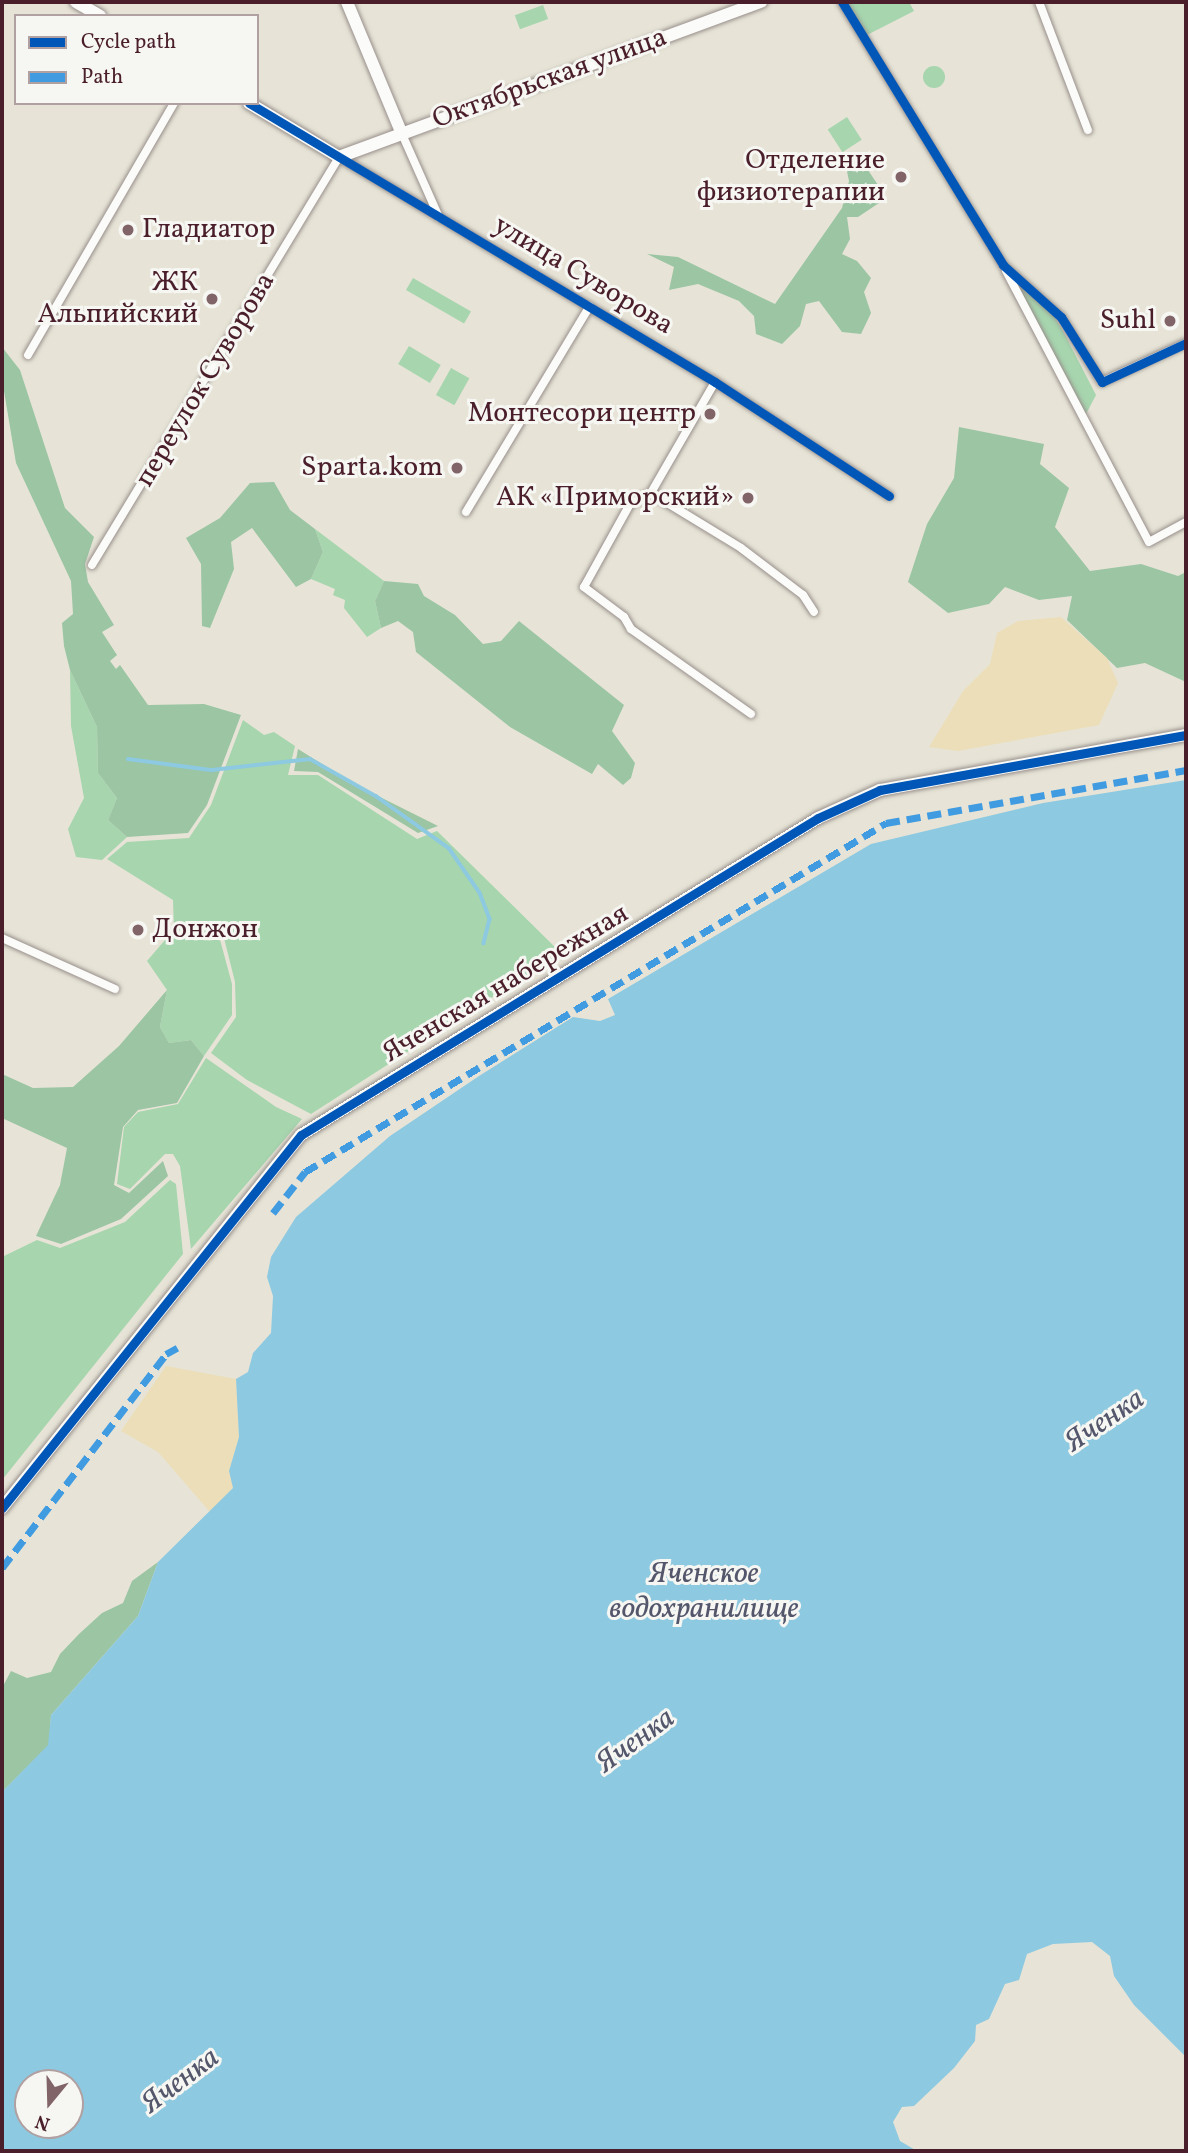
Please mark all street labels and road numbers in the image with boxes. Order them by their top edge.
street label: Октябрьская улица [428,21,672,137]
street label: улица Суворова [487,209,679,343]
street label: переулок Суворова [129,267,283,493]
street label: Яченская набережная [377,897,635,1071]

